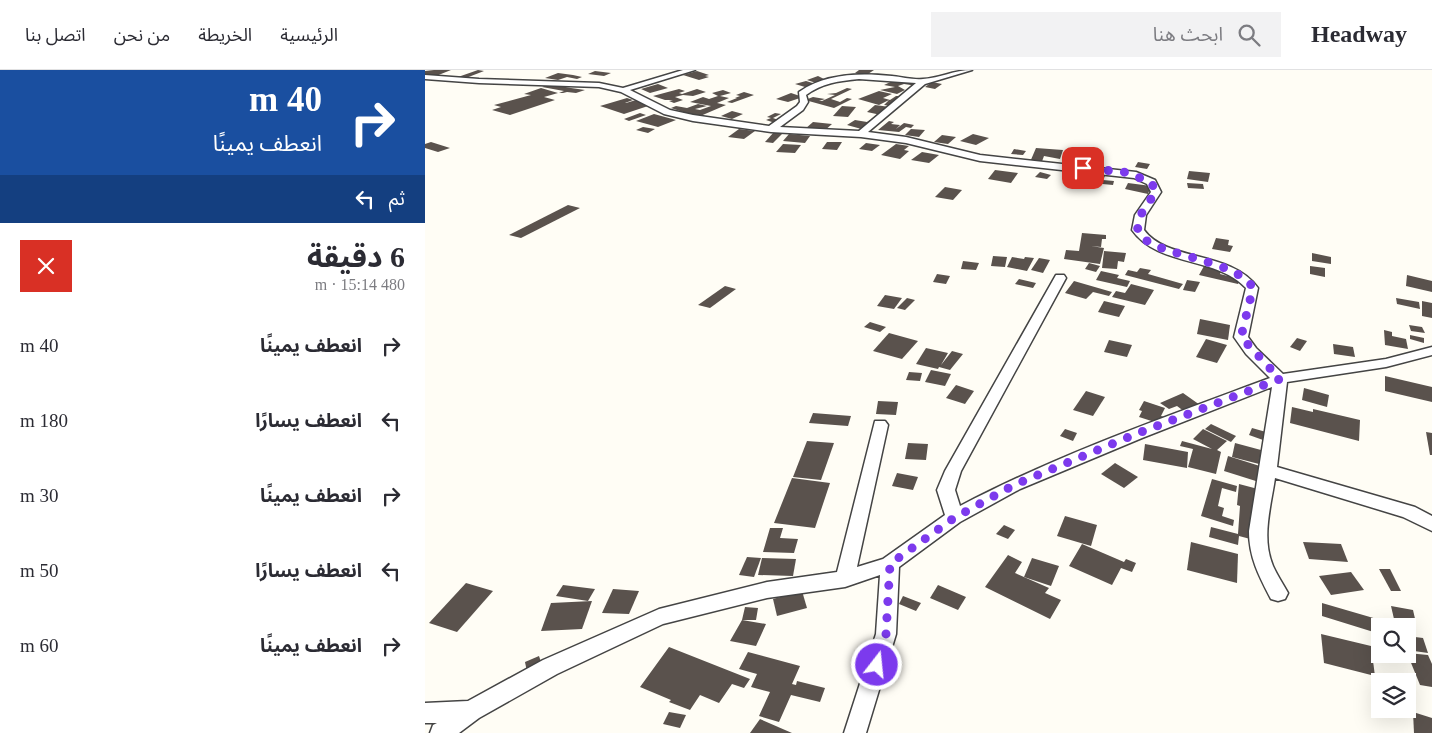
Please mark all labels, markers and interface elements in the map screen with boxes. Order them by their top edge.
search box [931,12,1281,57]
icon: search [1235,21,1263,49]
text: Headway [1311,21,1407,47]
text: ابحث هنا [1153,24,1223,45]
text: اتصل بنا [25,25,86,45]
text: من نحن [114,25,170,45]
text: الخريطة [198,25,252,45]
text: الرئيسية [280,25,338,45]
text: 40 m [249,80,322,119]
icon: right [340,90,405,155]
text: انعطف يمينًا [213,131,322,156]
pin [1062,147,1104,189]
icon: arrive [1069,154,1097,182]
icon: left [351,185,379,213]
text: ثم [389,188,405,209]
button: close [20,240,72,292]
text: 6 دقيقة [307,240,405,273]
text: 480 m · 15:14 [315,276,405,293]
icon: right [377,332,405,360]
text: 40 m [20,335,59,356]
text: انعطف يمينًا [260,335,362,356]
icon: left [377,407,405,435]
text: 180 m [20,410,68,431]
text: انعطف يسارًا [255,410,362,431]
icon: right [377,482,405,510]
text: 30 m [20,485,59,506]
text: انعطف يمينًا [260,485,362,506]
icon: left [377,557,405,585]
text: 50 m [20,560,59,581]
text: انعطف يسارًا [255,560,362,581]
map controls [1371,618,1416,718]
button: search [1371,618,1416,663]
icon: right [377,632,405,660]
text: 60 m [20,635,59,656]
text: انعطف يمينًا [260,635,362,656]
position arrow [850,638,902,690]
button: layers [1371,673,1416,718]

